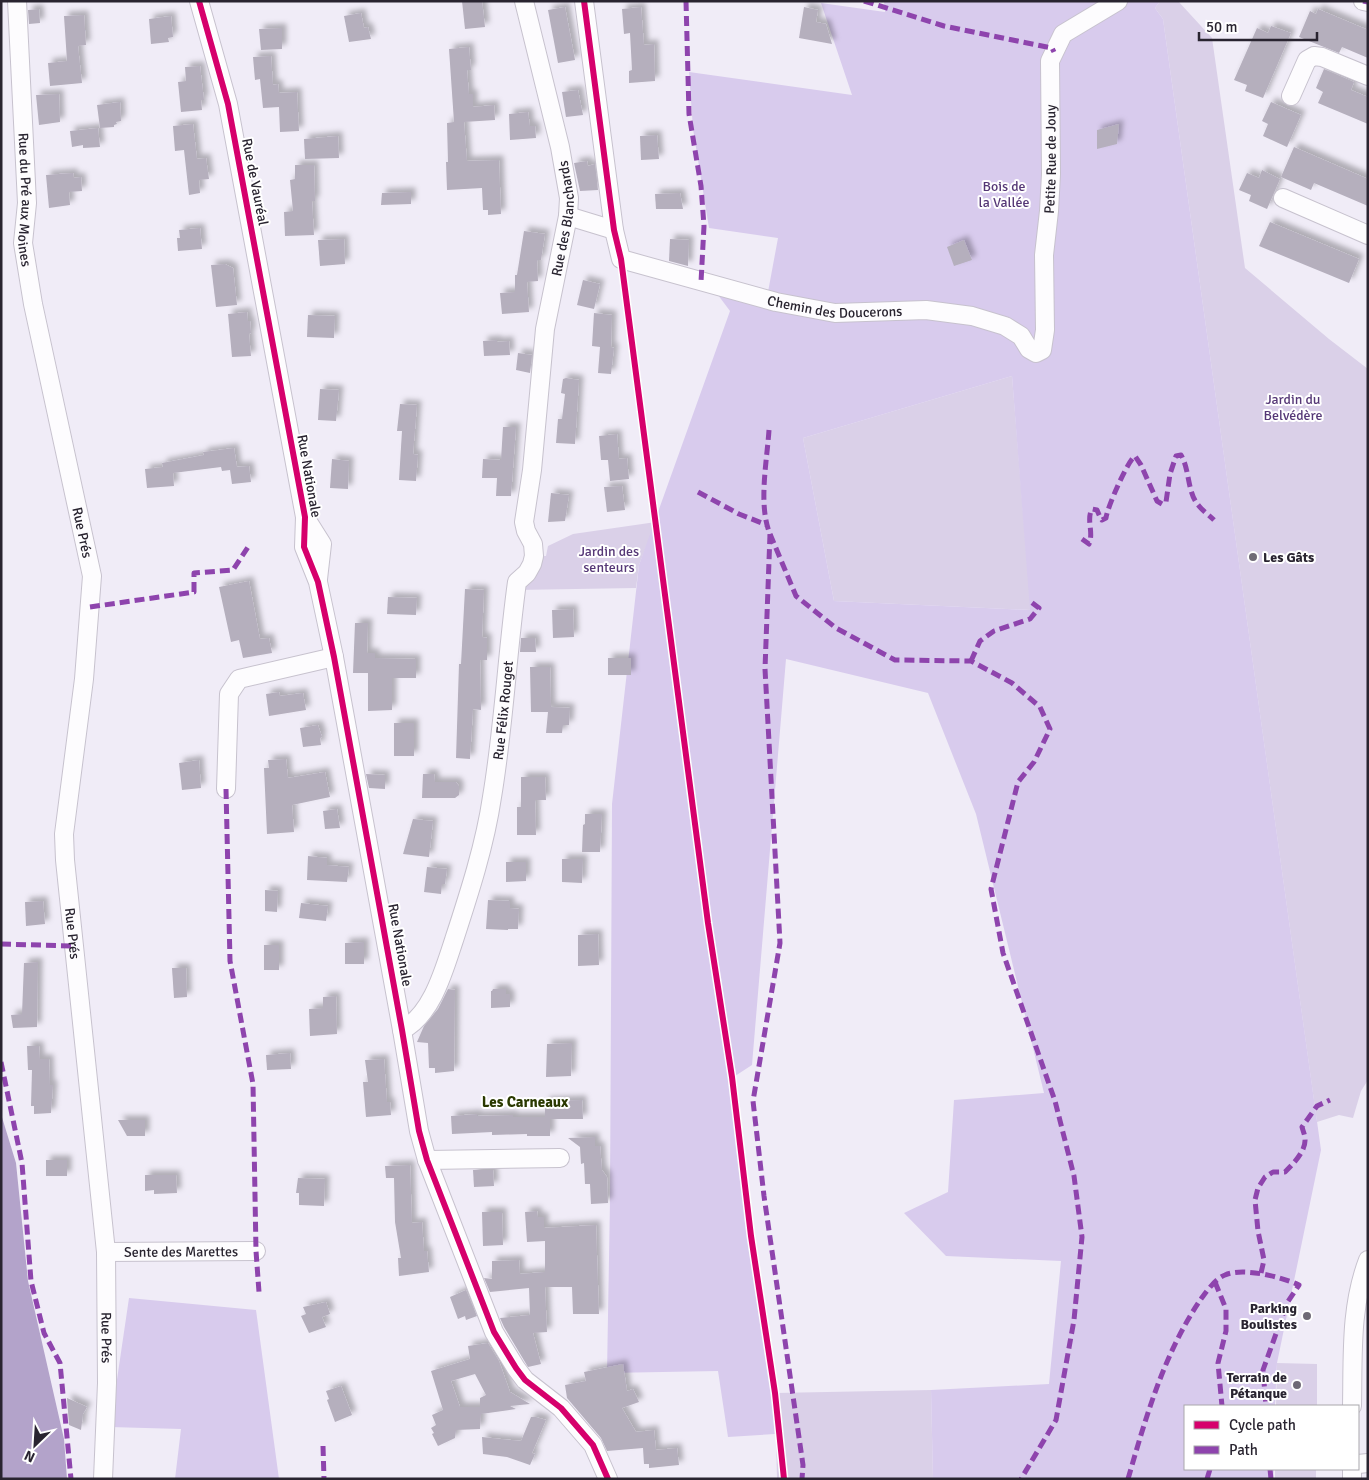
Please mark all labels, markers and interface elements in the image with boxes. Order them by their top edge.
scale bar [1199,10,1316,42]
text: 50 m [1206,18,1237,36]
street label: Petite Rue de Jouy [1040,104,1060,214]
street label: Rue du Pré aux Moines [14,132,36,268]
street label: Rue de Vauréal [238,137,272,227]
street label: Rue des Blanchards [547,159,578,278]
park label: Bois de la Vallée [979,178,1029,211]
street label: Chemin des Doucerons [765,292,903,321]
park label: Jardin du Belvédère [1264,391,1322,424]
street label: Rue Nationale [293,433,325,519]
street label: Rue Prés [69,505,96,559]
park label: Jardin des senteurs [579,543,639,576]
place label: Les Gâts [1263,549,1314,566]
marker: Les Gâts [1247,551,1259,563]
street label: Rue Félix Rouget [489,660,517,761]
street label: Rue Nationale [384,902,416,988]
street label: Rue Prés [62,907,84,960]
district label: Les Carneaux [482,1093,569,1111]
street label: Sente des Marettes [124,1243,238,1260]
place label: Parking Boulistes [1241,1300,1297,1333]
marker: Parking Boulistes [1301,1310,1313,1322]
street label: Rue Prés [98,1312,115,1364]
place label: Terrain de Pétanque [1226,1369,1287,1402]
marker: Terrain de Pétanque [1291,1379,1303,1391]
legend [1184,1405,1359,1470]
text: Cycle path [1229,1416,1296,1434]
north arrow [10,1420,60,1470]
text: Path [1229,1441,1258,1459]
text: N [22,1447,38,1466]

